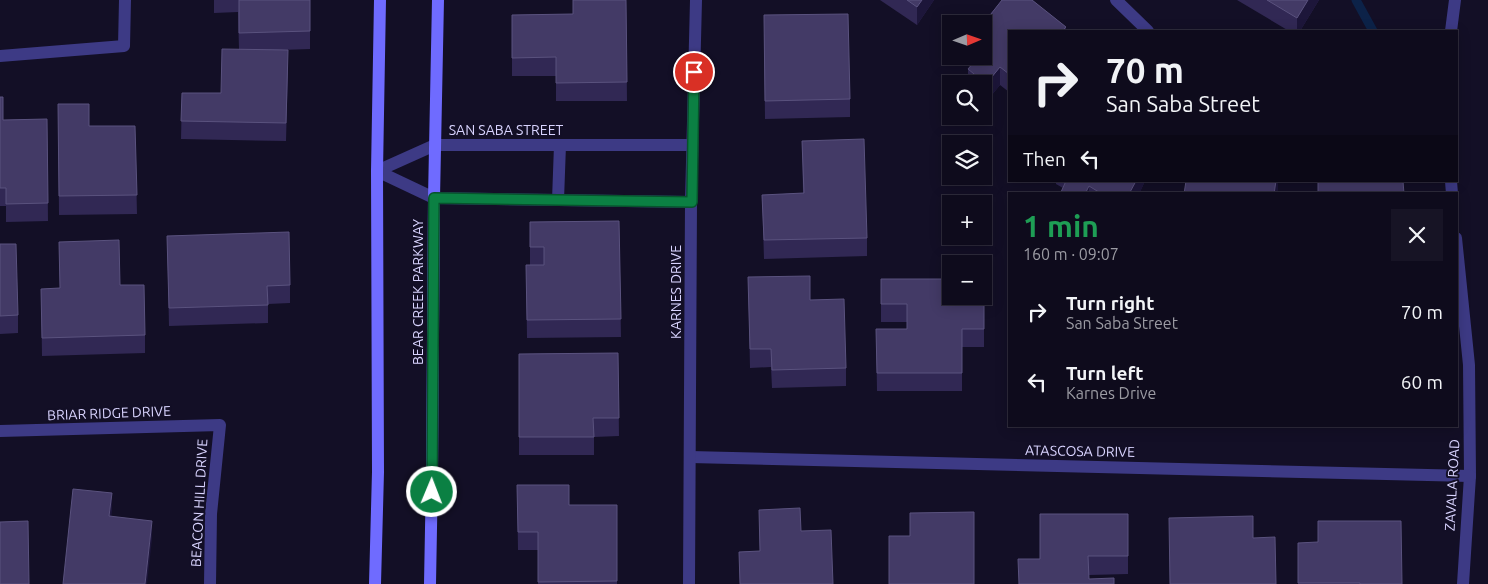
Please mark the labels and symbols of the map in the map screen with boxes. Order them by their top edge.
north arrow [942,15,992,65]
pin [673,51,715,93]
street label: SAN SABA STREET [449,122,564,138]
street label: BEAR CREEK PARKWAY [410,219,426,365]
street label: KARNES DRIVE [668,245,684,339]
street label: BRIAR RIDGE DRIVE [47,403,171,423]
street label: BEACON HILL DRIVE [188,438,210,567]
street label: ZAVALA ROAD [1442,439,1462,531]
street label: ATASCOSA DRIVE [1025,442,1135,460]
position arrow [405,465,457,517]

